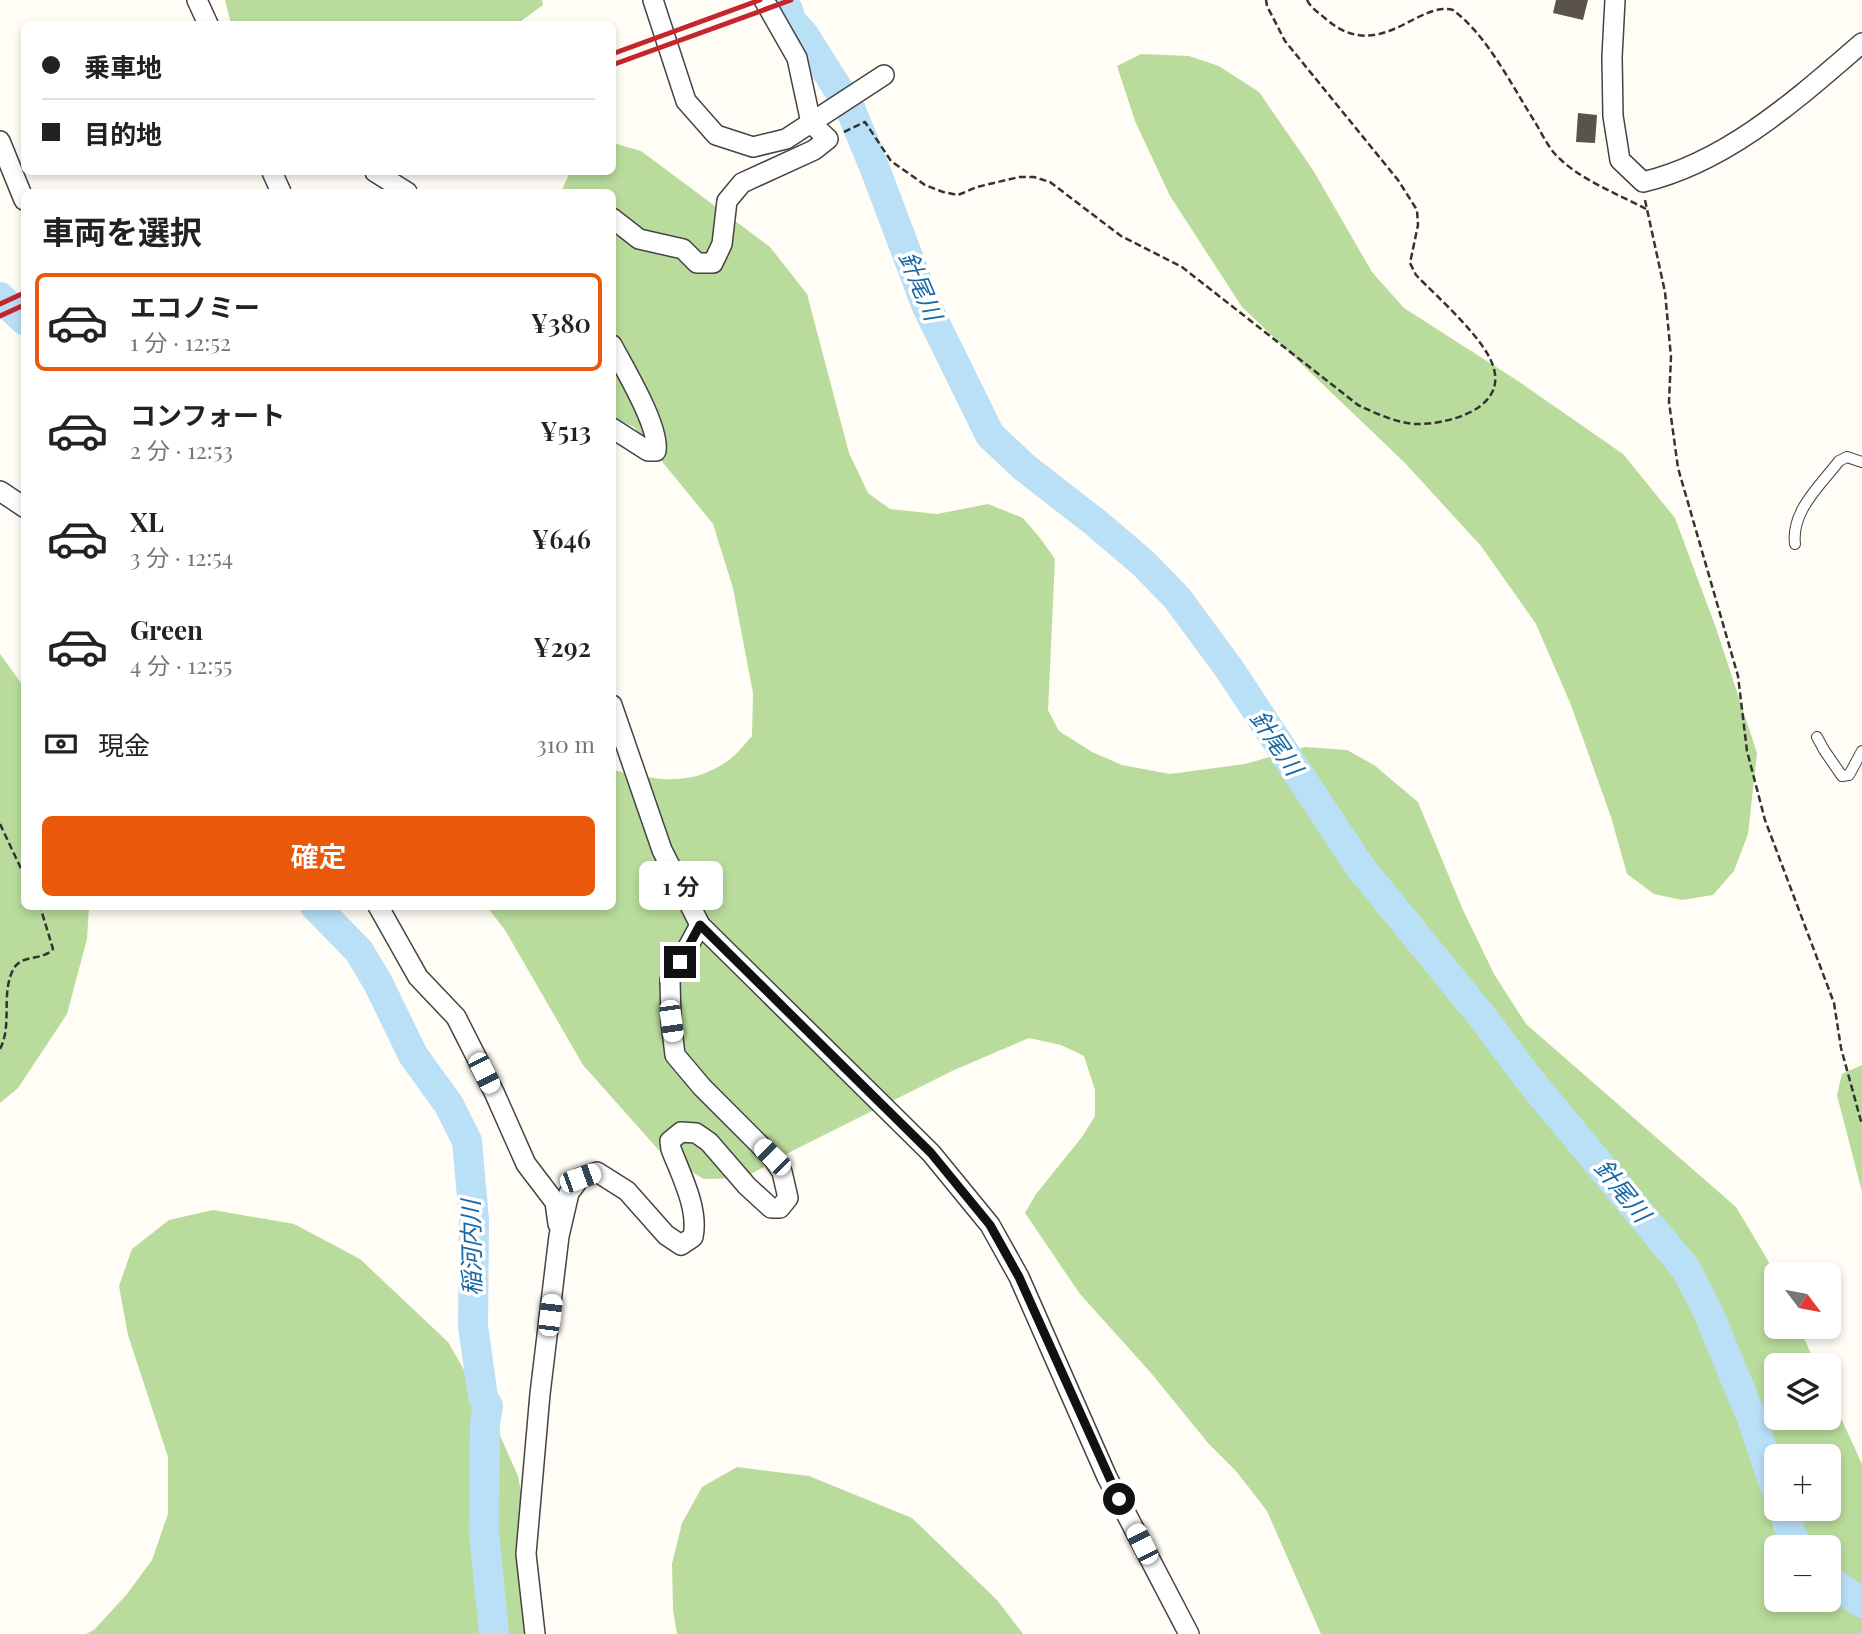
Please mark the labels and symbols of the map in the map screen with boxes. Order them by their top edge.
water label: 針尾川 [893,246,952,327]
water label: 針尾川 [1244,703,1313,783]
callout: 1 分 [638,860,722,909]
route end [664,946,696,978]
car [658,999,685,1043]
car [466,1050,503,1096]
car [750,1135,795,1179]
water label: 針尾川 [1588,1152,1661,1230]
car [557,1161,604,1195]
water label: 稲河内川 [453,1197,487,1296]
north arrow [1764,1262,1841,1339]
car [538,1293,563,1337]
route start [1103,1483,1135,1515]
car [1124,1521,1161,1567]

